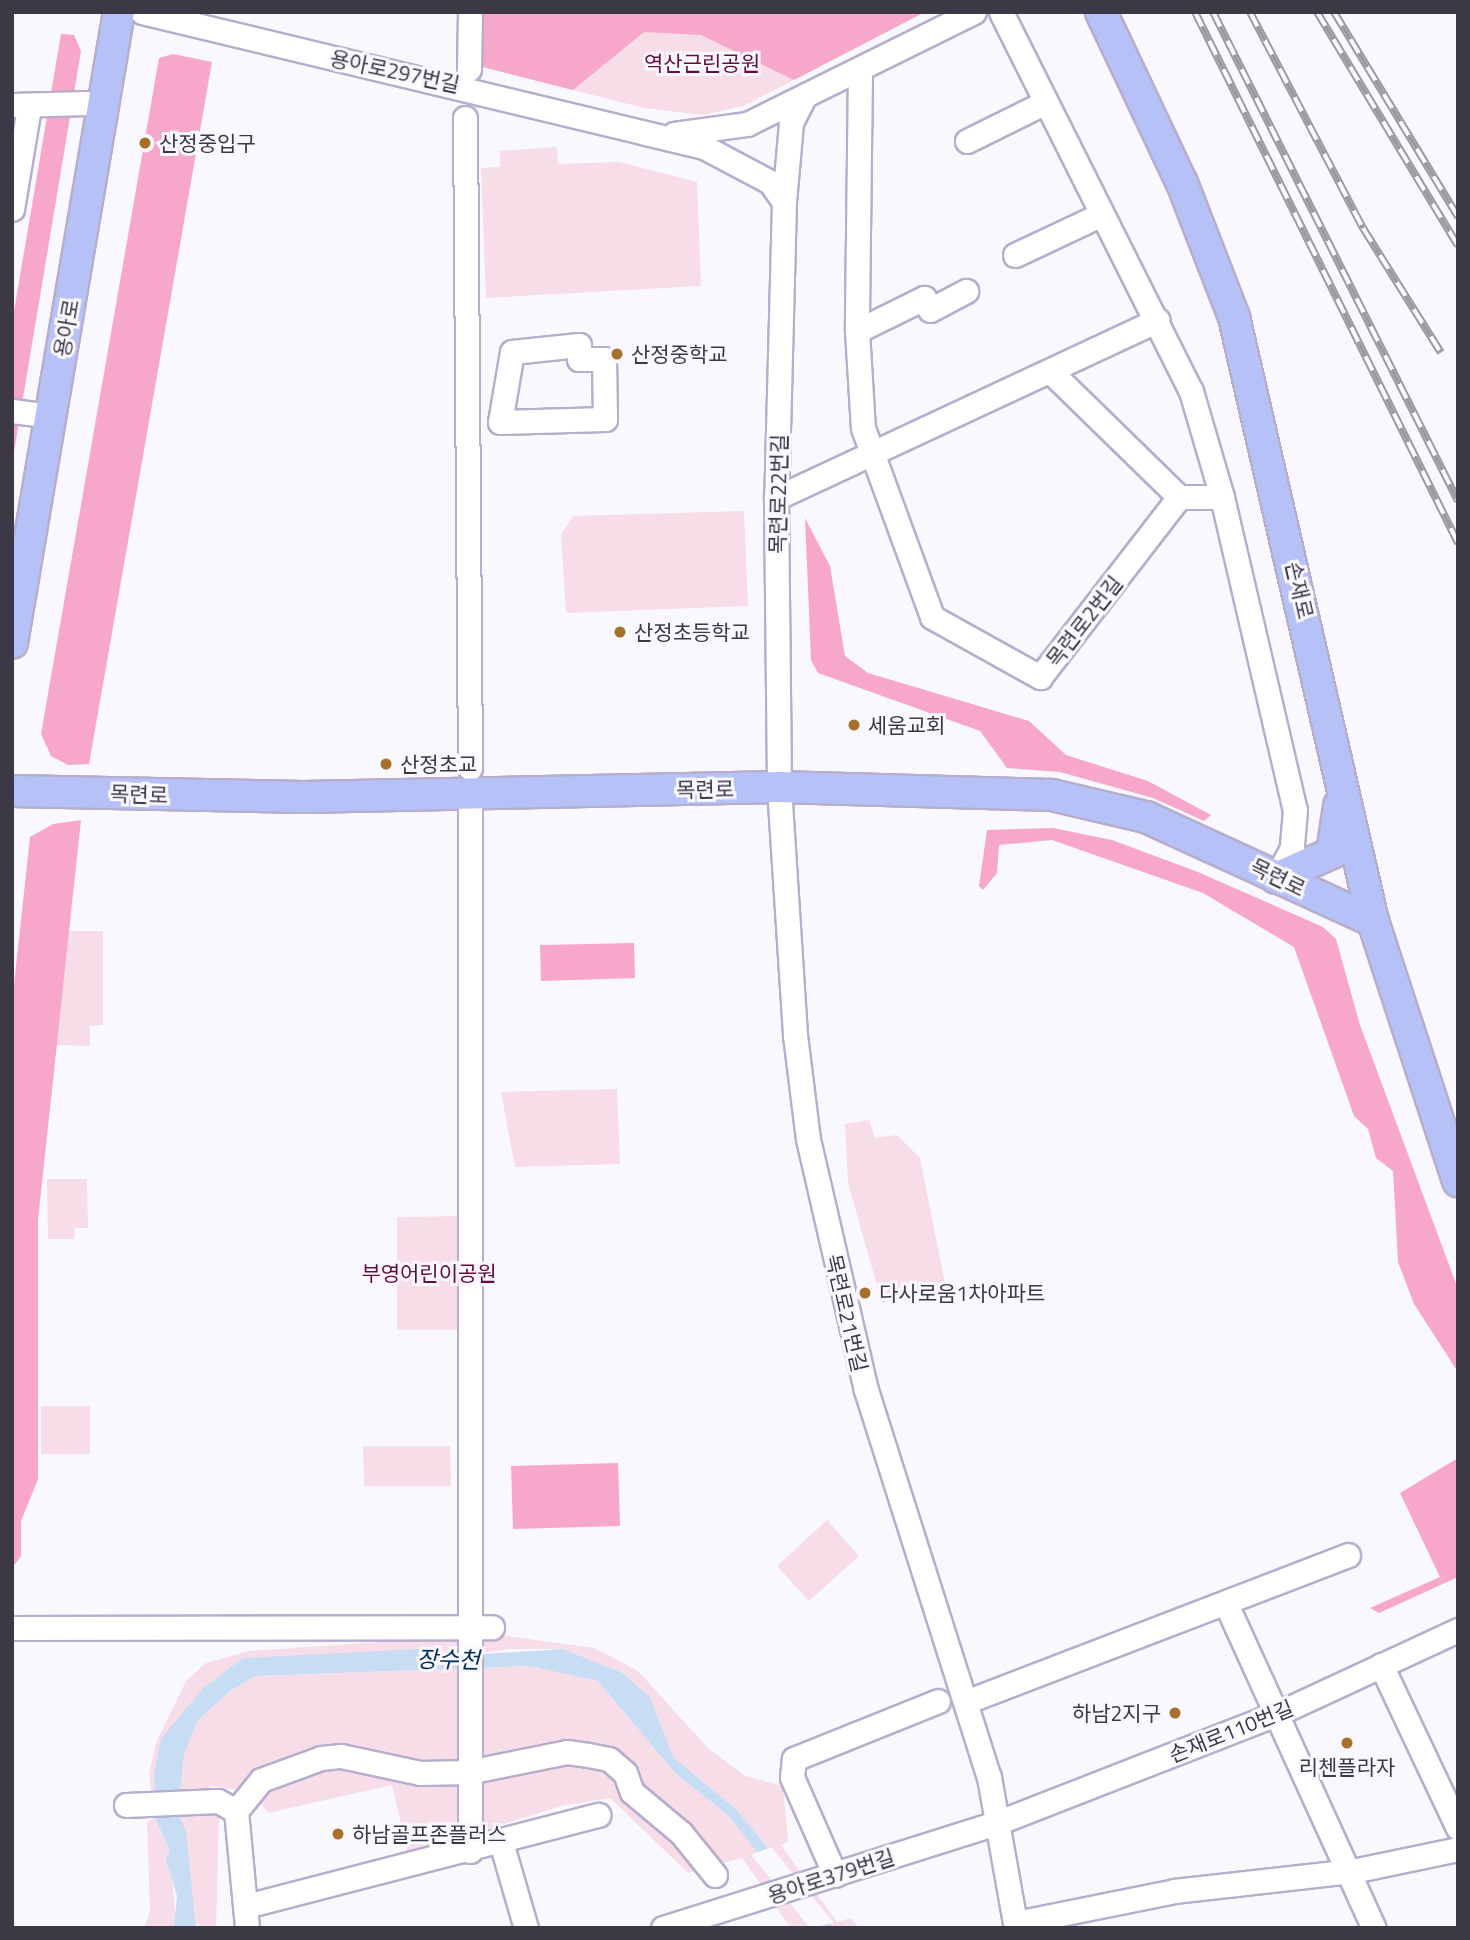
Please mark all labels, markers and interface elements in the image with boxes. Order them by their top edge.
street label: 용아로297번길 [328,45,462,97]
park label: 역산근린공원 [644,50,760,76]
place label: 산정중입구 [159,130,256,156]
marker: 산정중입구 [137,135,153,151]
street label: 용아로 [49,297,83,359]
place label: 산정중학교 [631,341,728,367]
marker: 산정중학교 [609,346,625,362]
street label: 목련로22번길 [764,434,792,554]
street label: 손재로 [1281,559,1319,621]
street label: 목련로2번길 [1041,571,1127,671]
place label: 산정초등학교 [634,619,750,645]
marker: 산정초등학교 [612,624,628,640]
place label: 세움교회 [868,712,945,738]
marker: 세움교회 [846,717,862,733]
place label: 산정초교 [400,751,477,777]
marker: 산정초교 [378,756,394,772]
street label: 목련로 [676,776,734,802]
street label: 목련로 [110,780,168,808]
street label: 목련로 [1246,853,1310,901]
street label: 목련로21번길 [821,1252,873,1374]
park label: 부영어린이공원 [361,1260,497,1286]
place label: 다사로움1차아파트 [879,1280,1045,1306]
marker: 다사로움1차아파트 [857,1285,873,1301]
water label: 장수천 [416,1646,480,1674]
street label: 손재로110번길 [1165,1695,1297,1767]
place label: 하남2지구 [1072,1700,1161,1726]
marker: 하남2지구 [1167,1705,1183,1721]
marker: 리첸플라자 [1339,1735,1355,1751]
place label: 리첸플라자 [1299,1754,1395,1780]
place label: 하남골프존플러스 [352,1821,507,1847]
marker: 하남골프존플러스 [330,1826,346,1842]
street label: 용아로379번길 [764,1844,898,1908]

